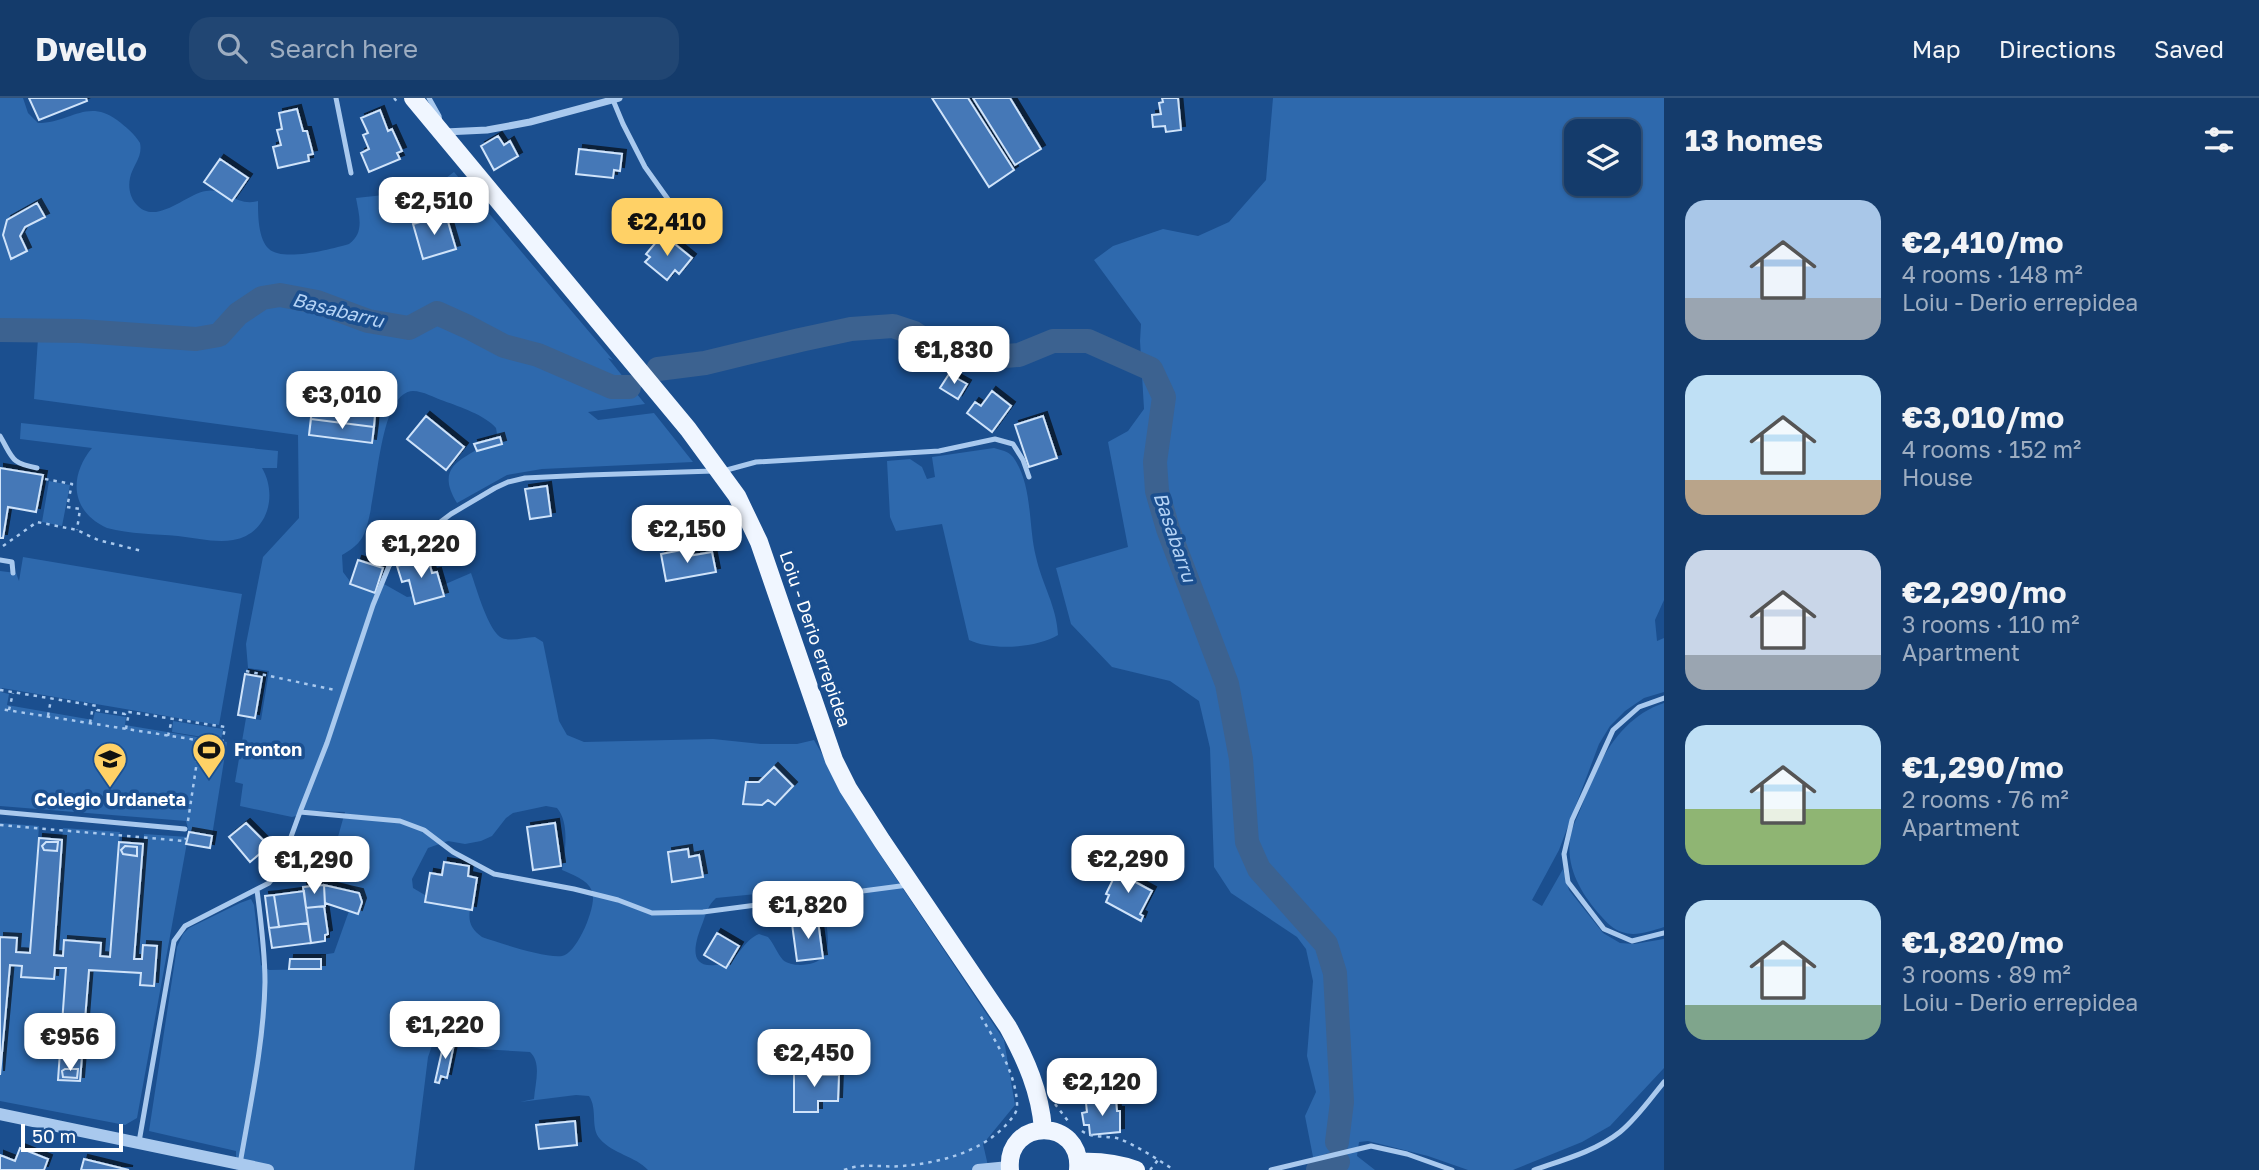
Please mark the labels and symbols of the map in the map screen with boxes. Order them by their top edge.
pin: €2,510 [377,178,491,237]
pin: €2,410 [610,198,724,258]
water label: Basabarru [290,287,387,332]
pin: €1,830 [897,327,1011,386]
pin: €3,010 [285,372,399,431]
water label: Basabarru [1149,489,1202,586]
pin: €2,150 [630,505,744,565]
pin: €1,220 [364,520,478,580]
street label: Loiu - Derio errepidea [775,548,856,730]
sports icon: Fronton [190,731,228,780]
place label: Fronton [234,738,302,760]
school or university icon: Colegio Urdaneta [91,740,129,789]
place label: Colegio Urdaneta [34,788,186,810]
pin: €1,290 [257,836,371,896]
pin: €2,290 [1071,836,1185,895]
pin: €1,820 [751,882,865,941]
pin: €1,220 [388,1002,502,1061]
pin: €956 [29,1014,111,1073]
pin: €2,450 [757,1030,871,1089]
pin: €2,120 [1045,1058,1159,1118]
scale bar [21,1121,122,1153]

